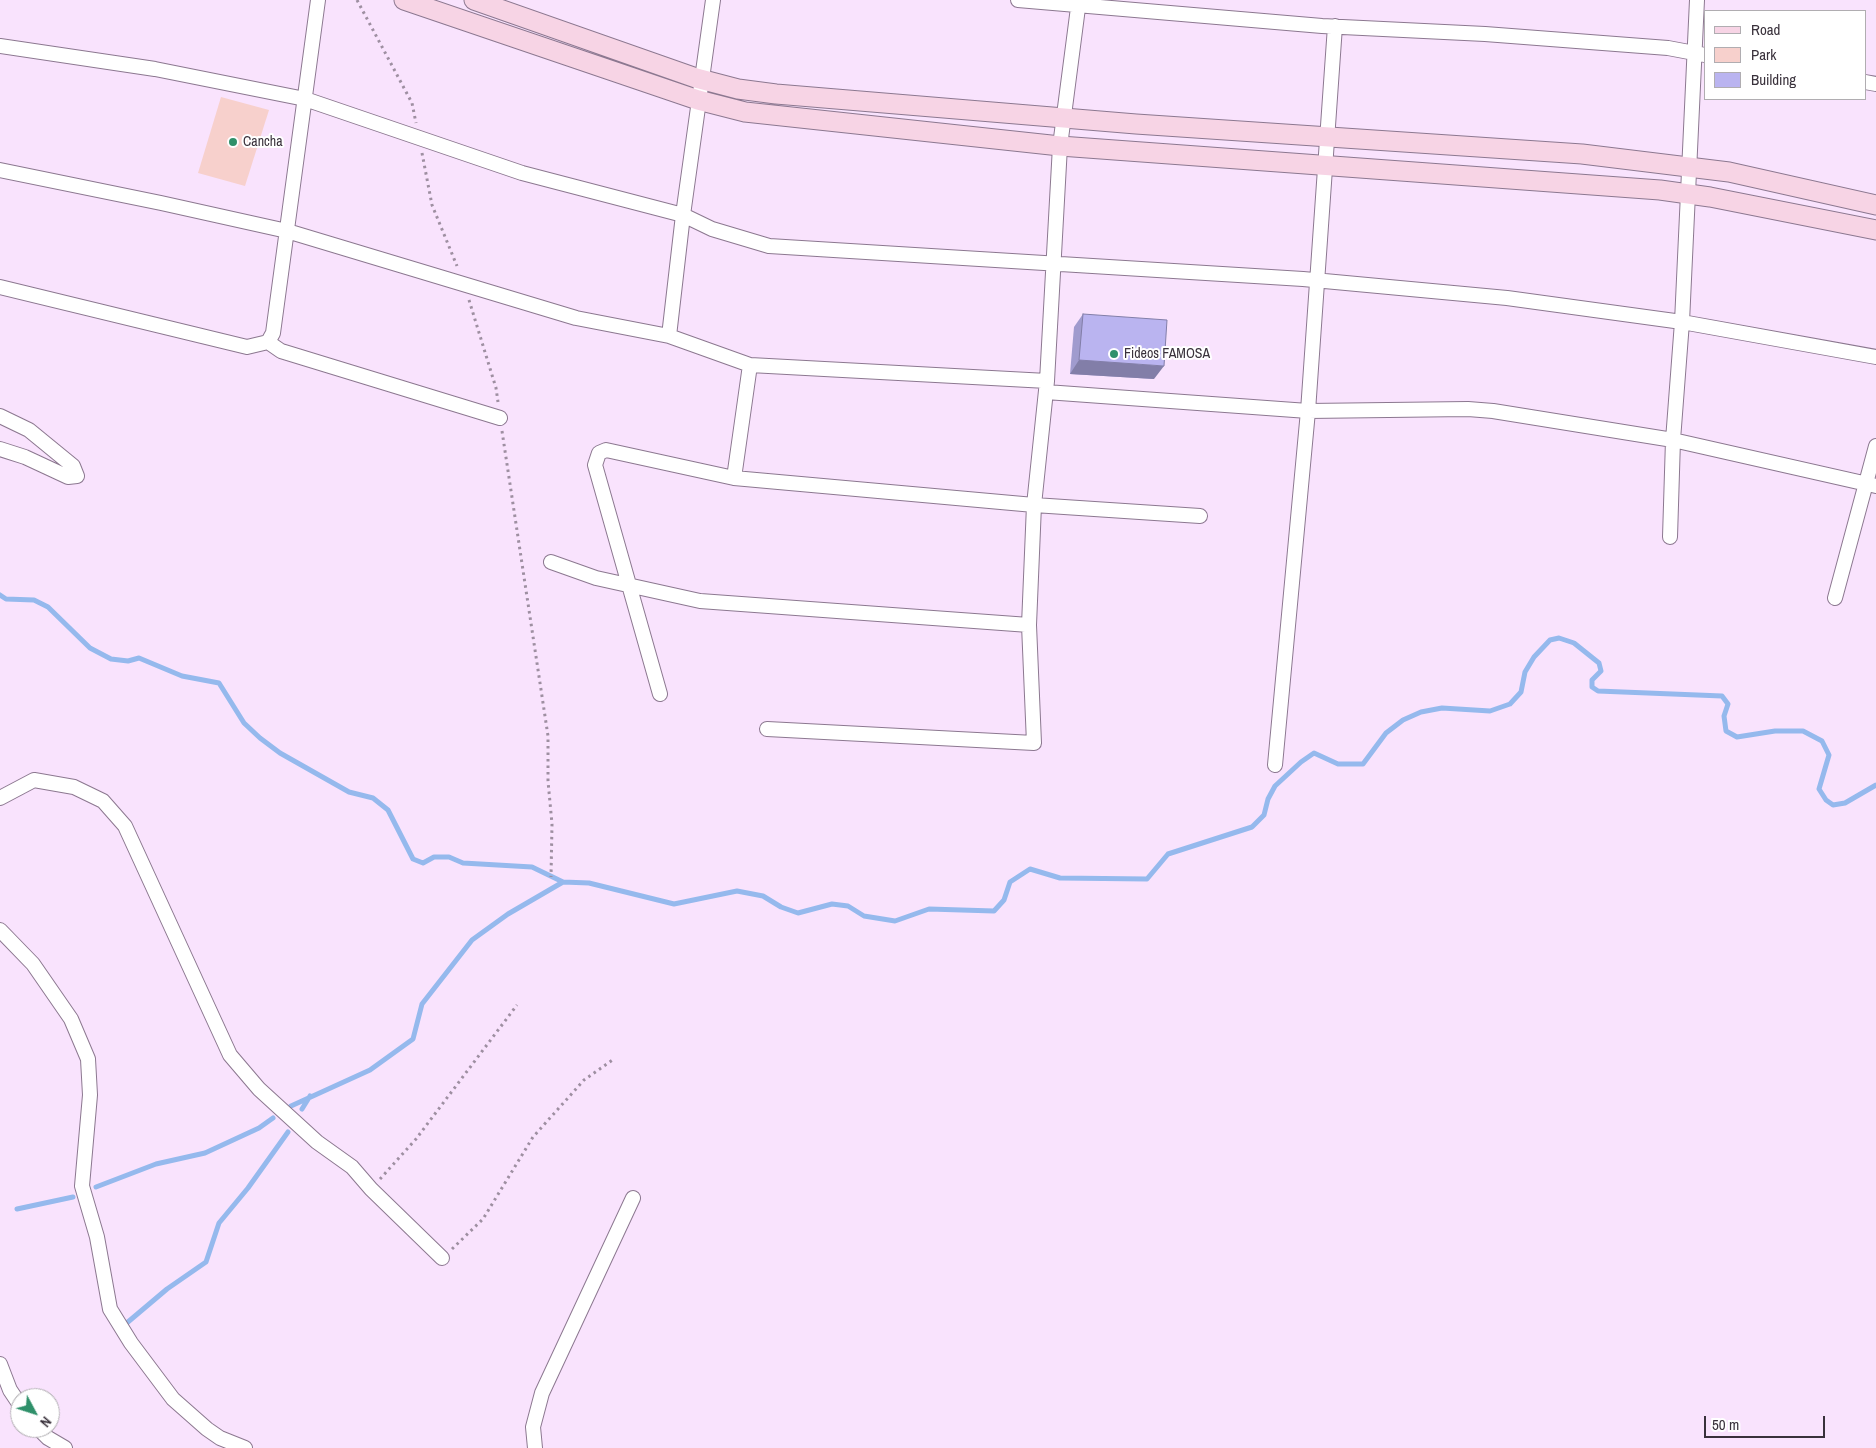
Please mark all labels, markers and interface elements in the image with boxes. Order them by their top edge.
legend [1704,10,1866,100]
text: Road [1751,19,1780,40]
text: Park [1751,44,1776,65]
text: Building [1751,69,1796,90]
place label: Cancha [243,134,283,150]
marker: Cancha [227,136,239,148]
place label: Fideos FAMOSA [1124,346,1210,362]
marker: Fideos FAMOSA [1108,348,1120,360]
north arrow [10,1388,60,1438]
scale bar [1706,1406,1827,1438]
text: N [36,1413,55,1431]
text: 50 m [1712,1414,1739,1435]

